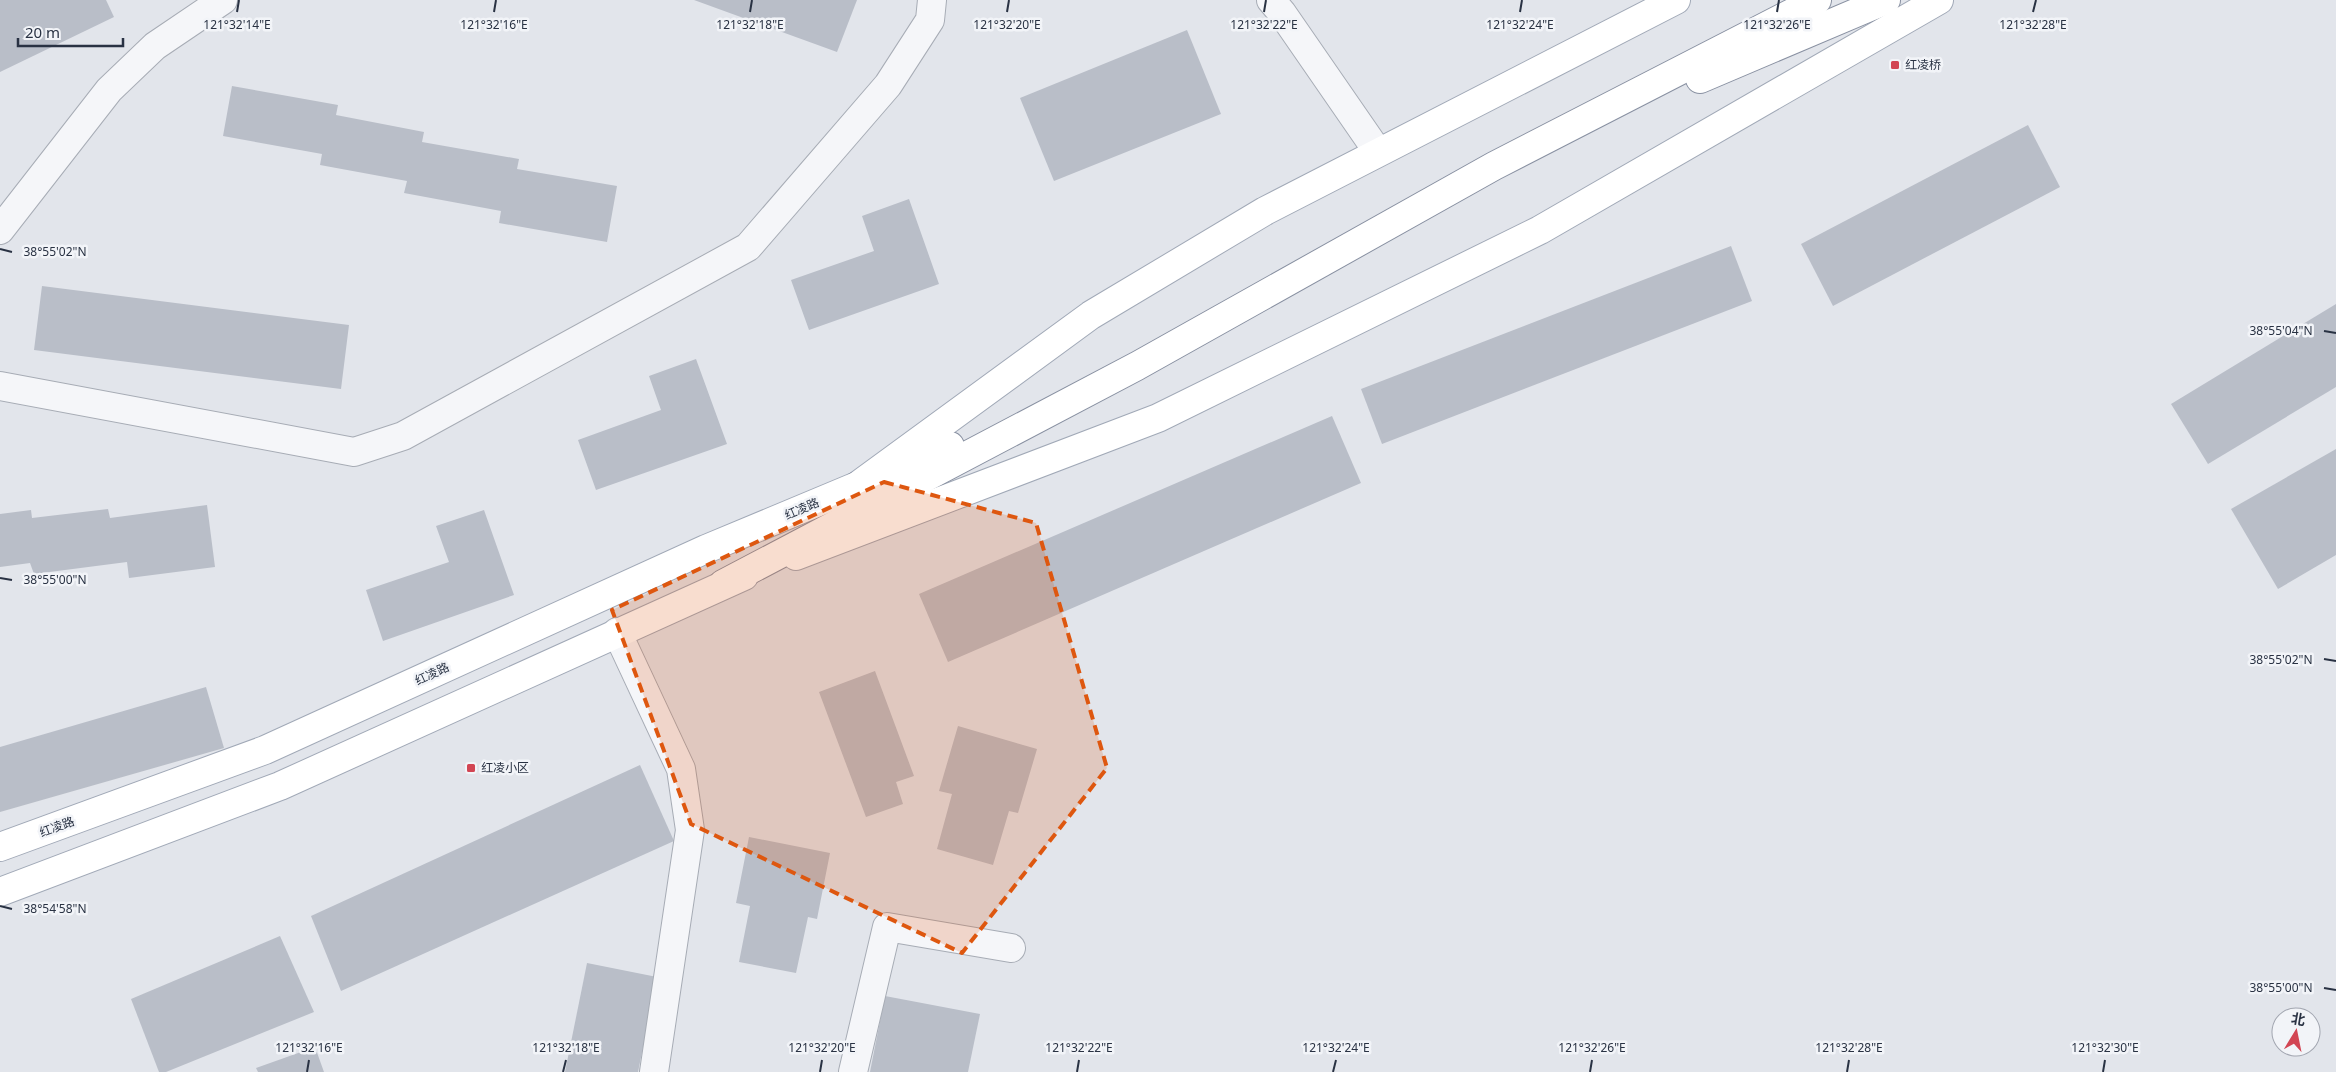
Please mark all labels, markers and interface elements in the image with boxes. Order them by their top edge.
scale bar [18,15,122,47]
text: 121°32'14"E [203,16,271,33]
text: 121°32'16"E [460,16,528,33]
text: 121°32'18"E [716,16,784,33]
text: 121°32'20"E [973,16,1041,33]
text: 121°32'22"E [1230,16,1298,33]
text: 121°32'24"E [1486,16,1554,33]
text: 121°32'26"E [1743,16,1811,33]
text: 121°32'28"E [1999,16,2067,33]
text: 20 m [25,22,60,42]
place label: 红凌桥 [1905,56,1941,73]
marker: 红凌桥 [1889,59,1901,71]
text: 38°55'02"N [23,243,87,260]
text: 38°55'04"N [2249,322,2313,339]
street label: 红凌路 [782,494,822,523]
text: 38°55'00"N [23,571,87,588]
text: 38°55'02"N [2249,651,2313,668]
street label: 红凌路 [412,658,452,689]
place label: 红凌小区 [481,759,529,776]
marker: 红凌小区 [465,762,477,774]
street label: 红凌路 [37,812,77,841]
text: 38°54'58"N [23,900,87,917]
text: 38°55'00"N [2249,979,2313,996]
north arrow [2271,1007,2321,1057]
text: 北 [2290,1008,2307,1029]
text: 121°32'16"E [275,1039,343,1056]
text: 121°32'18"E [532,1039,600,1056]
text: 121°32'20"E [788,1039,856,1056]
text: 121°32'22"E [1045,1039,1113,1056]
text: 121°32'24"E [1302,1039,1370,1056]
text: 121°32'26"E [1558,1039,1626,1056]
text: 121°32'28"E [1815,1039,1883,1056]
text: 121°32'30"E [2071,1039,2139,1056]

